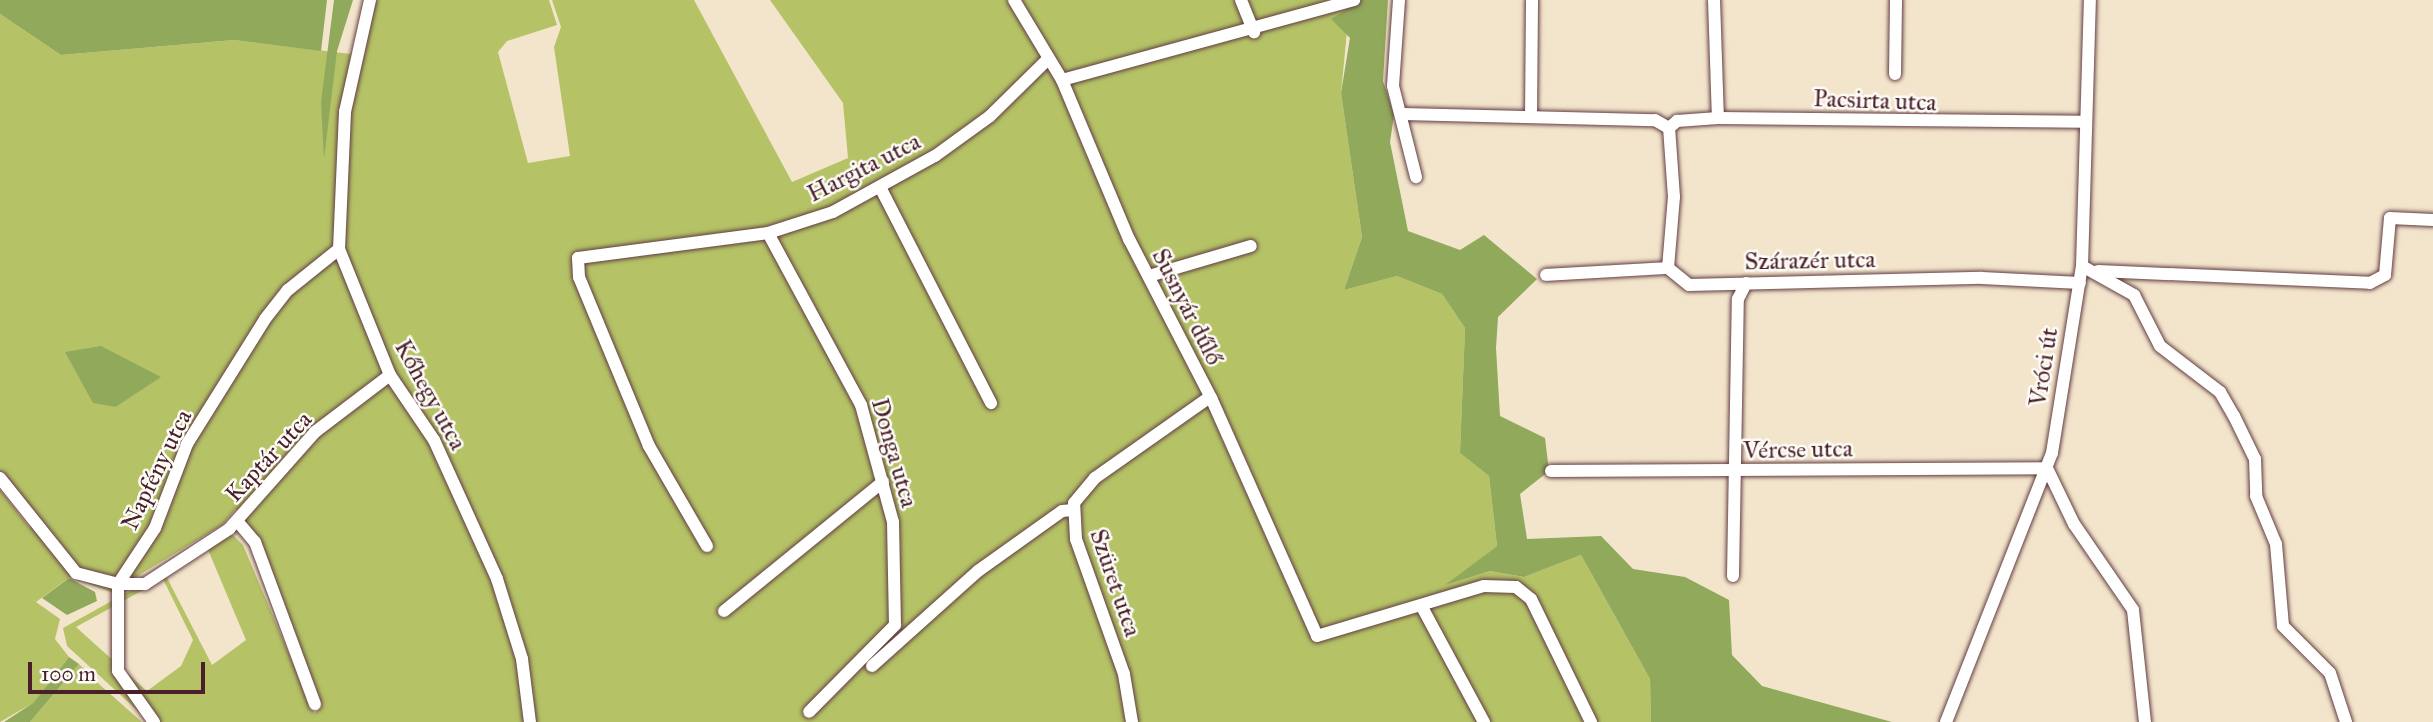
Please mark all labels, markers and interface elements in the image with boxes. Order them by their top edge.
street label: Pacsirta utca [1813,84,1937,118]
street label: Hargita utca [803,127,925,209]
street label: Susnyár dűlő [1145,244,1229,370]
street label: Szárazér utca [1744,245,1876,277]
street label: Vróci út [2024,326,2064,408]
street label: Kőhegy utca [388,335,472,455]
street label: Donga utca [865,395,923,511]
street label: Napfény utca [116,405,198,535]
street label: Kaptár utca [220,406,318,508]
street label: Vércse utca [1743,435,1853,465]
street label: Szüret utca [1083,525,1147,641]
scale bar [32,648,208,692]
text: 100 m [41,661,96,687]

